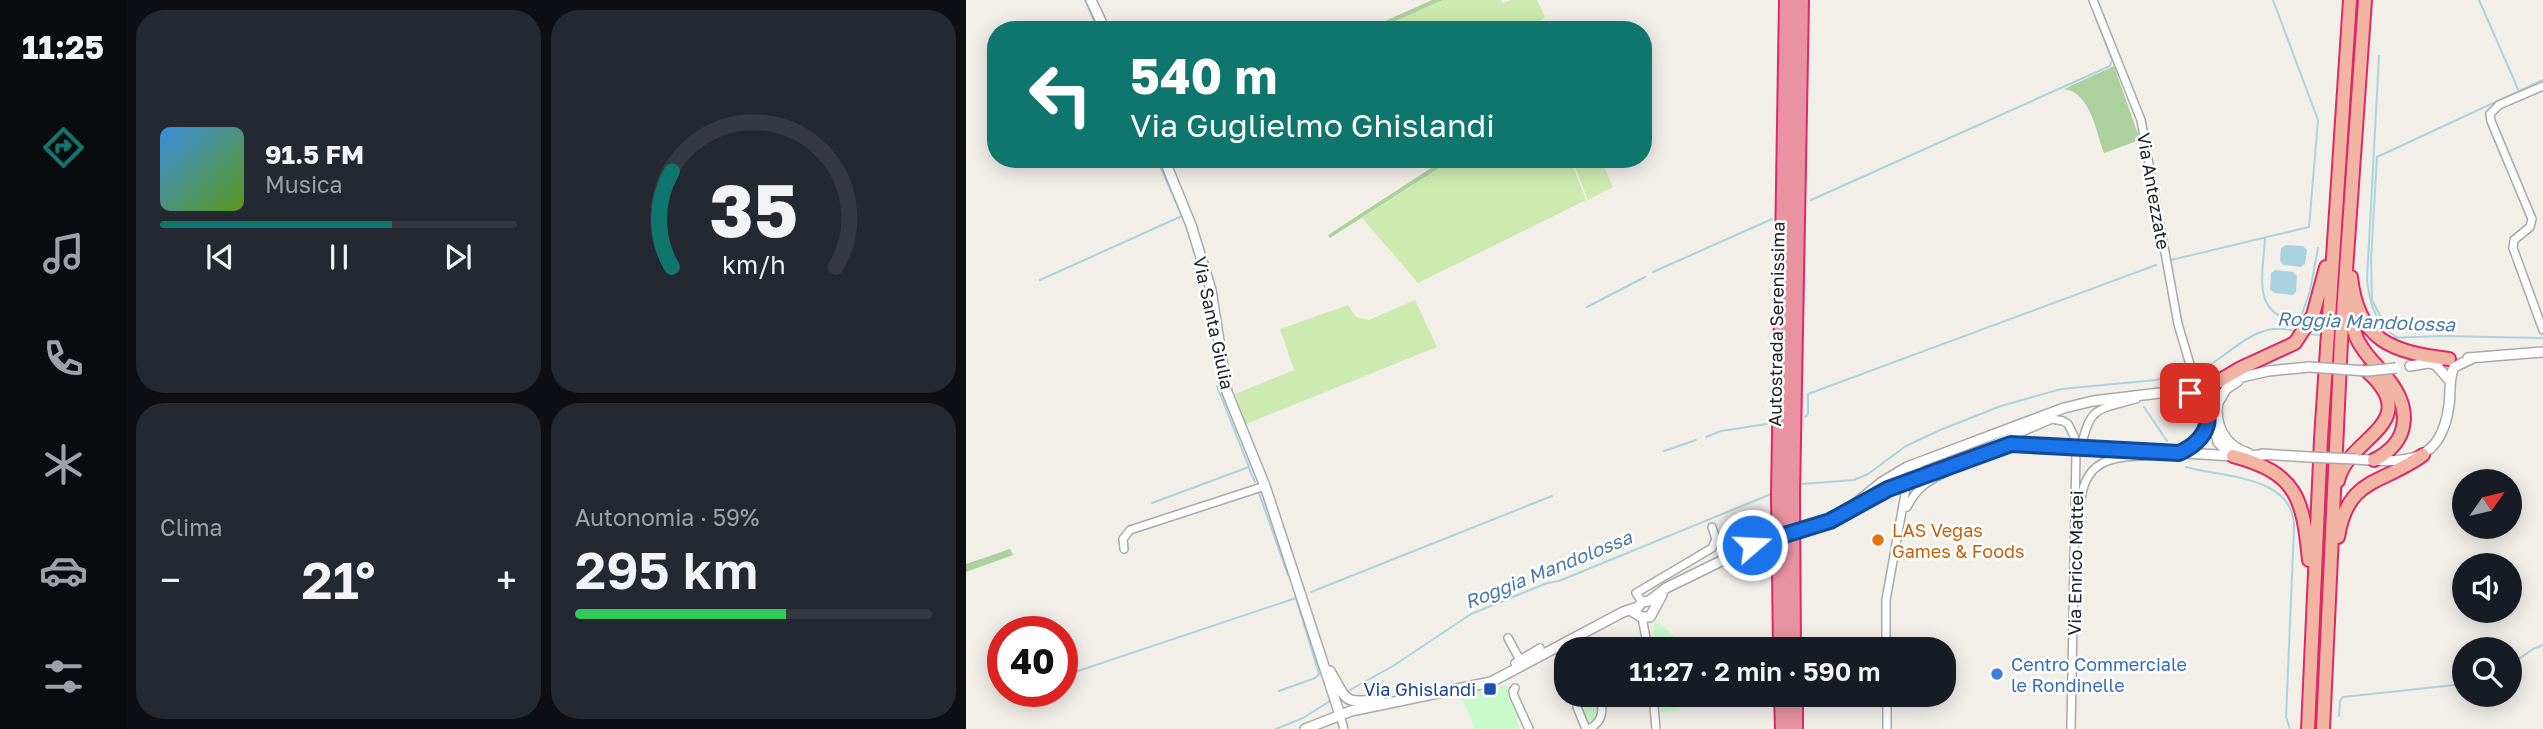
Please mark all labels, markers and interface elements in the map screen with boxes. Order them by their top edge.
text: 11:25 [22,28,104,66]
text: 540 m [1130,46,1278,105]
icon: left [1015,49,1106,140]
text: Via Guglielmo Ghislandi [1130,106,1495,144]
icon: directions [39,123,88,172]
street label: Via Antezzate [2133,131,2175,251]
text: 91.5 FM [265,139,364,170]
text: 35 [709,167,798,254]
text: Musica [265,170,343,198]
street label: Autostrada Serenissima [1763,221,1789,427]
icon: music [39,229,88,278]
icon: previous [201,238,239,276]
icon: pause [320,238,358,276]
icon: next [439,238,477,276]
text: km/h [722,249,785,280]
street label: Via Santa Giulia [1189,255,1239,391]
water label: Roggia Mandolossa [2277,306,2457,336]
icon: phone [39,334,88,383]
pin [2160,363,2220,423]
icon: arrive [2171,374,2209,412]
icon: climate [39,440,88,489]
north arrow [2452,469,2522,539]
map controls [2452,469,2522,707]
street label: Via Enrico Mattei [2063,490,2087,636]
text: Autonomia · 59% [575,503,759,531]
position arrow [1715,508,1789,582]
text: Clima [160,513,223,541]
place label: LAS Vegas Games & Foods [1892,519,2025,562]
water label: Roggia Mandolossa [1461,525,1636,613]
marker: LAS Vegas Games & Foods [1870,532,1886,548]
text: 295 km [575,538,758,600]
icon: car [39,546,88,595]
text: 21° [302,548,375,610]
button: sound [2452,553,2522,623]
text: − [160,557,181,602]
text: + [496,557,517,602]
speed limit sign: 40 [987,616,1078,707]
button: search [2452,637,2522,707]
icon: filters [39,652,88,701]
place label: Centro Commerciale le Rondinelle [2011,653,2187,696]
text: 11:27 · 2 min · 590 m [1629,656,1881,687]
marker: Centro Commerciale le Rondinelle [1989,666,2005,682]
place label: Via Ghislandi [1363,678,1476,700]
marker: Via Ghislandi [1482,681,1498,697]

